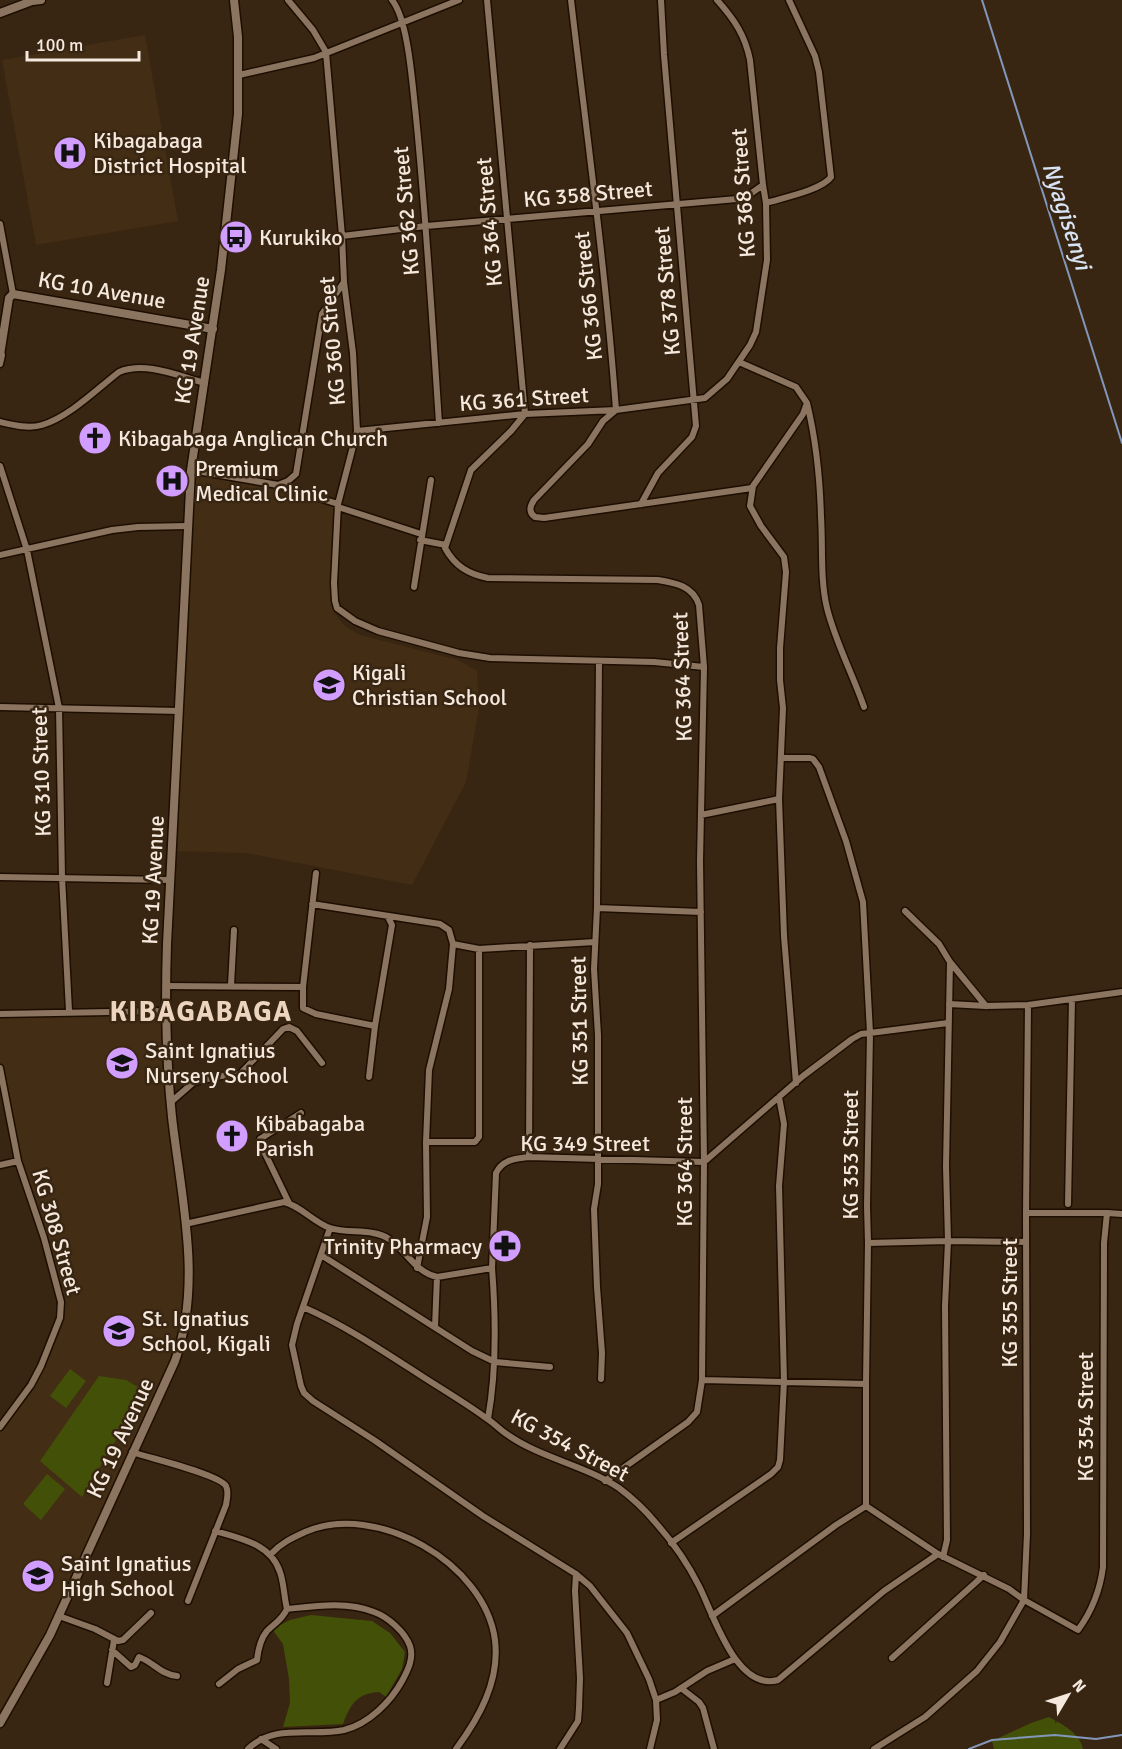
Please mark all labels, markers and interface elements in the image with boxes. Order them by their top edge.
scale bar [27,24,140,62]
text: 100 m [36,34,83,56]
place label: Kibagabaga District Hospital [93,127,247,179]
street label: KG 368 Street [725,127,761,259]
hospital icon: Kibagabaga District Hospital [52,135,88,171]
street label: KG 362 Street [387,145,425,277]
street label: KG 364 Street [470,156,508,288]
water label: Nyagisenyi [1035,158,1099,276]
street label: KG 358 Street [522,175,654,213]
bus stop icon: Kurukiko [218,219,254,255]
place label: Kurukiko [259,224,343,251]
street label: KG 378 Street [648,225,686,357]
street label: KG 366 Street [568,230,608,362]
street label: KG 10 Avenue [36,265,168,315]
street label: KG 19 Avenue [169,274,215,406]
street label: KG 360 Street [313,275,351,407]
street label: KG 361 Street [458,381,590,417]
church icon: Kibagabaga Anglican Church [77,420,113,456]
place label: Kibagabaga Anglican Church [118,425,388,452]
place label: Premium Medical Clinic [195,455,328,507]
hospital icon: Premium Medical Clinic [154,463,190,499]
street label: KG 364 Street [666,611,698,742]
place label: Kigali Christian School [352,659,507,711]
school or university icon: Kigali Christian School [311,667,347,703]
street label: KG 310 Street [25,706,57,837]
street label: KG 19 Avenue [136,815,170,945]
street label: KG 351 Street [564,956,594,1086]
district label: KIBAGABAGA [109,995,293,1029]
place label: Saint Ignatius Nursery School [145,1037,288,1089]
school or university icon: Saint Ignatius Nursery School [104,1045,140,1081]
street label: KG 353 Street [837,1090,864,1220]
street label: KG 364 Street [671,1097,698,1227]
place label: Kibabagaba Parish [255,1110,365,1162]
church icon: Kibabagaba Parish [214,1118,250,1154]
street label: KG 349 Street [520,1130,650,1157]
street label: KG 308 Street [26,1166,88,1298]
pharmacy icon: Trinity Pharmacy [487,1228,523,1264]
place label: Trinity Pharmacy [324,1233,483,1260]
street label: KG 355 Street [996,1238,1023,1368]
place label: St. Ignatius School, Kigali [142,1305,271,1357]
school or university icon: St. Ignatius School, Kigali [101,1313,137,1349]
street label: KG 354 Street [1072,1352,1099,1482]
street label: KG 19 Avenue [80,1374,160,1502]
street label: KG 354 Street [506,1403,634,1488]
place label: Saint Ignatius High School [61,1550,191,1602]
school or university icon: Saint Ignatius High School [20,1558,56,1594]
north arrow [1038,1665,1098,1725]
text: N [1068,1676,1090,1697]

